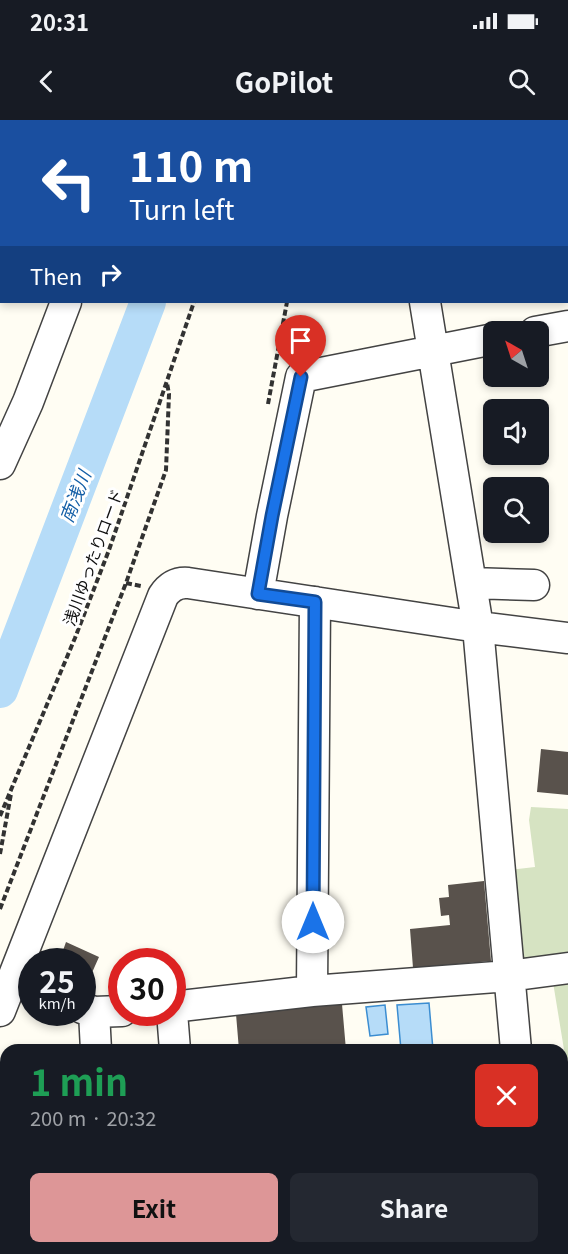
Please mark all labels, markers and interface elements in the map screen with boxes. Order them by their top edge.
text: 20:31 [30,5,89,37]
text: GoPilot [235,62,333,101]
icon: back [30,65,63,98]
icon: search [505,65,538,98]
text: 110 m [129,133,253,194]
icon: left [30,144,108,222]
text: Turn left [129,189,235,228]
icon: right [94,258,127,291]
text: Then [30,259,82,291]
pin [275,315,326,377]
north arrow [483,321,549,387]
map controls [483,321,549,543]
icon: arrive [284,324,317,357]
button: sound [483,399,549,465]
water label: 南浅川 [52,464,97,526]
button: search [483,477,549,543]
street label: 浅川ゆったりロード [56,485,128,629]
position arrow [281,890,345,954]
speed limit sign: 30 [108,948,186,1026]
text: 25 [39,958,75,1002]
text: km/h [38,992,76,1013]
text: 1 min [30,1054,128,1106]
button: close [475,1064,538,1127]
text: 200 m · 20:32 [30,1103,156,1132]
button: Exit [30,1173,278,1242]
button: Share [290,1173,538,1242]

